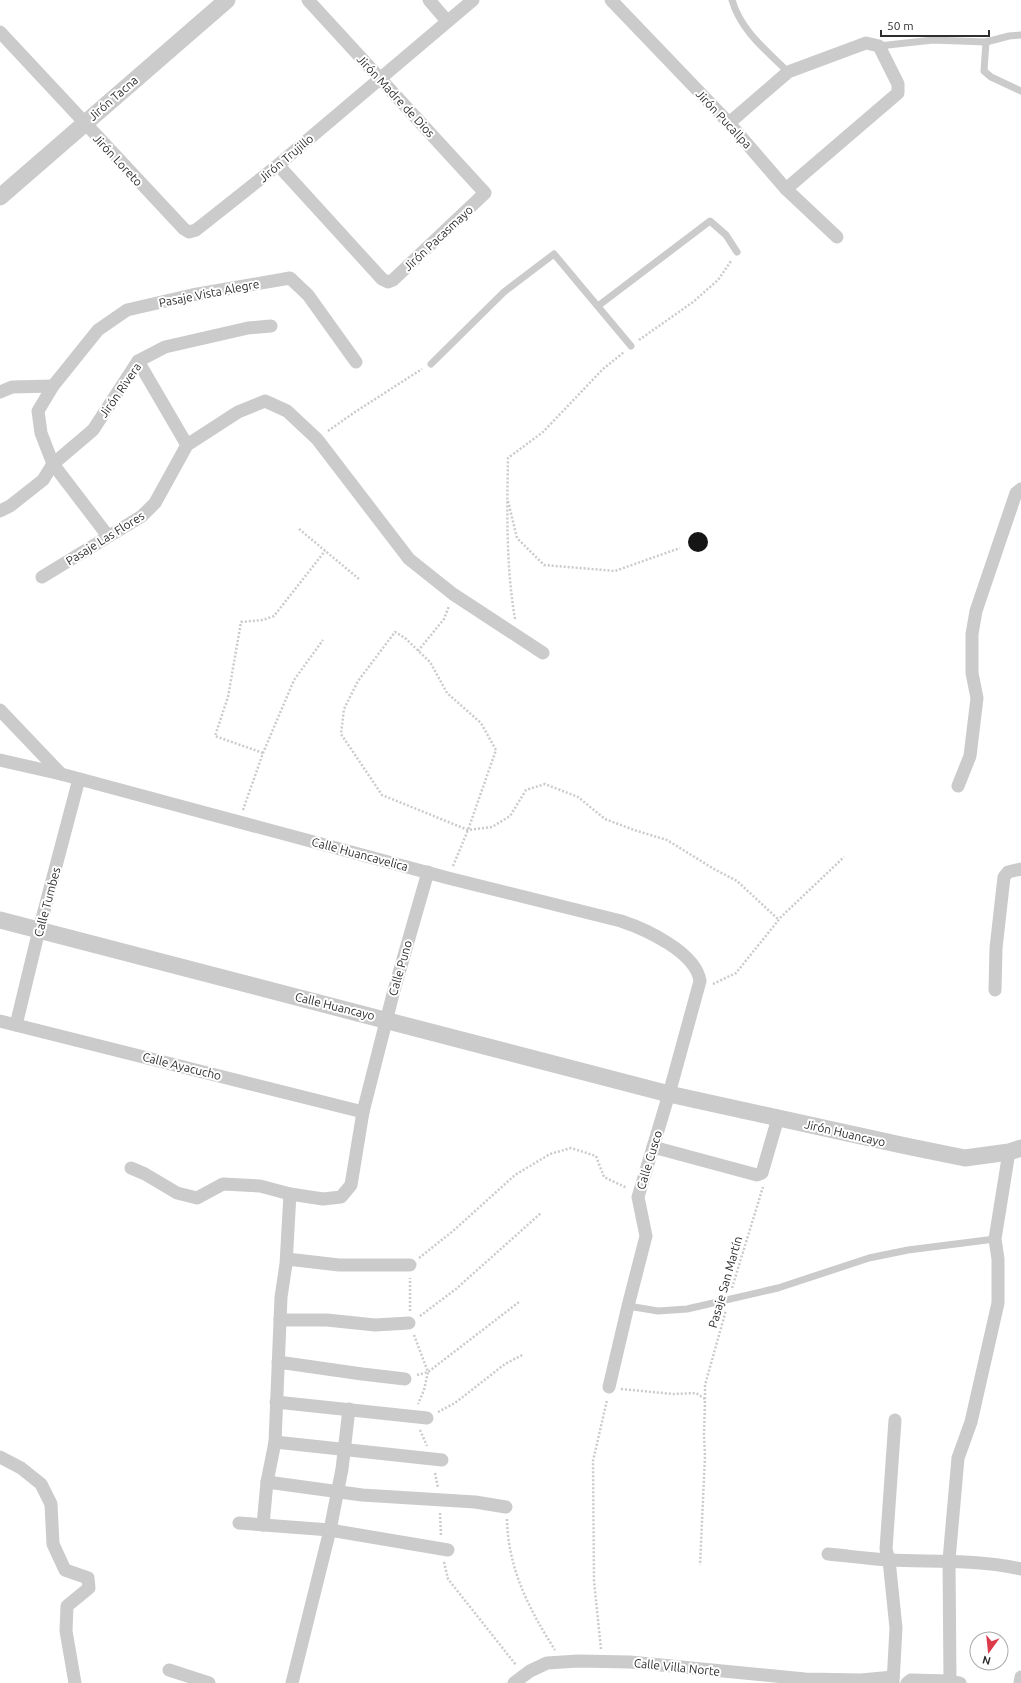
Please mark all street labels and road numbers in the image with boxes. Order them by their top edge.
street label: Jirón Madre de Dios [355,52,437,140]
street label: Jirón Tacna [86,73,140,123]
street label: Jirón Pucallpa [694,87,754,151]
street label: Jirón Loreto [91,131,145,189]
street label: Jirón Trujillo [256,132,316,184]
street label: Jirón Pacasmayo [401,203,475,273]
street label: Pasaje Vista Alegre [158,277,260,309]
street label: Jirón Rivera [96,360,144,420]
street label: Pasaje Las Flores [63,509,147,567]
street label: Calle Huancavelica [310,835,410,873]
street label: Calle Tumbes [31,866,63,938]
street label: Calle Puno [386,939,414,997]
street label: Calle Huancayo [294,990,376,1022]
street label: Calle Ayacucho [141,1050,223,1082]
street label: Jirón Huancayo [803,1117,887,1149]
street label: Calle Cusco [634,1129,664,1191]
street label: Pasaje San Martín [706,1235,744,1329]
street label: Calle Villa Norte [633,1656,721,1678]

